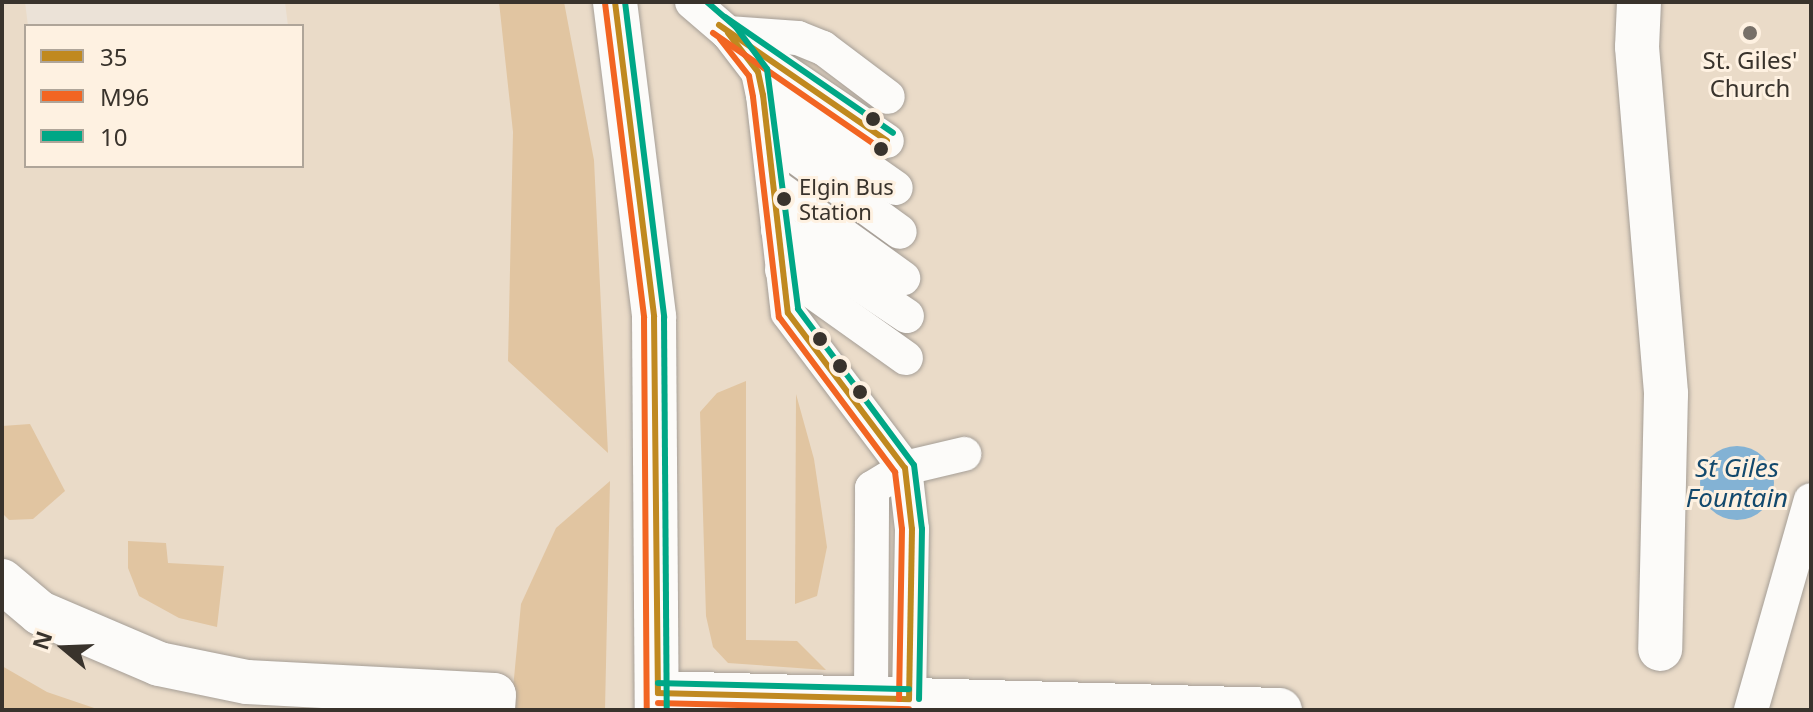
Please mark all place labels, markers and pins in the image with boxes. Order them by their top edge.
marker: St. Giles' Church [1741,24,1759,42]
place label: St. Giles' Church [1703,46,1797,102]
unlabelled marker [865,111,881,127]
unlabelled marker [873,141,889,157]
place label: Elgin Bus Station [799,173,894,224]
marker: Elgin Bus Station [776,191,792,207]
unlabelled marker [812,331,828,347]
unlabelled marker [832,358,848,374]
unlabelled marker [852,384,868,400]

